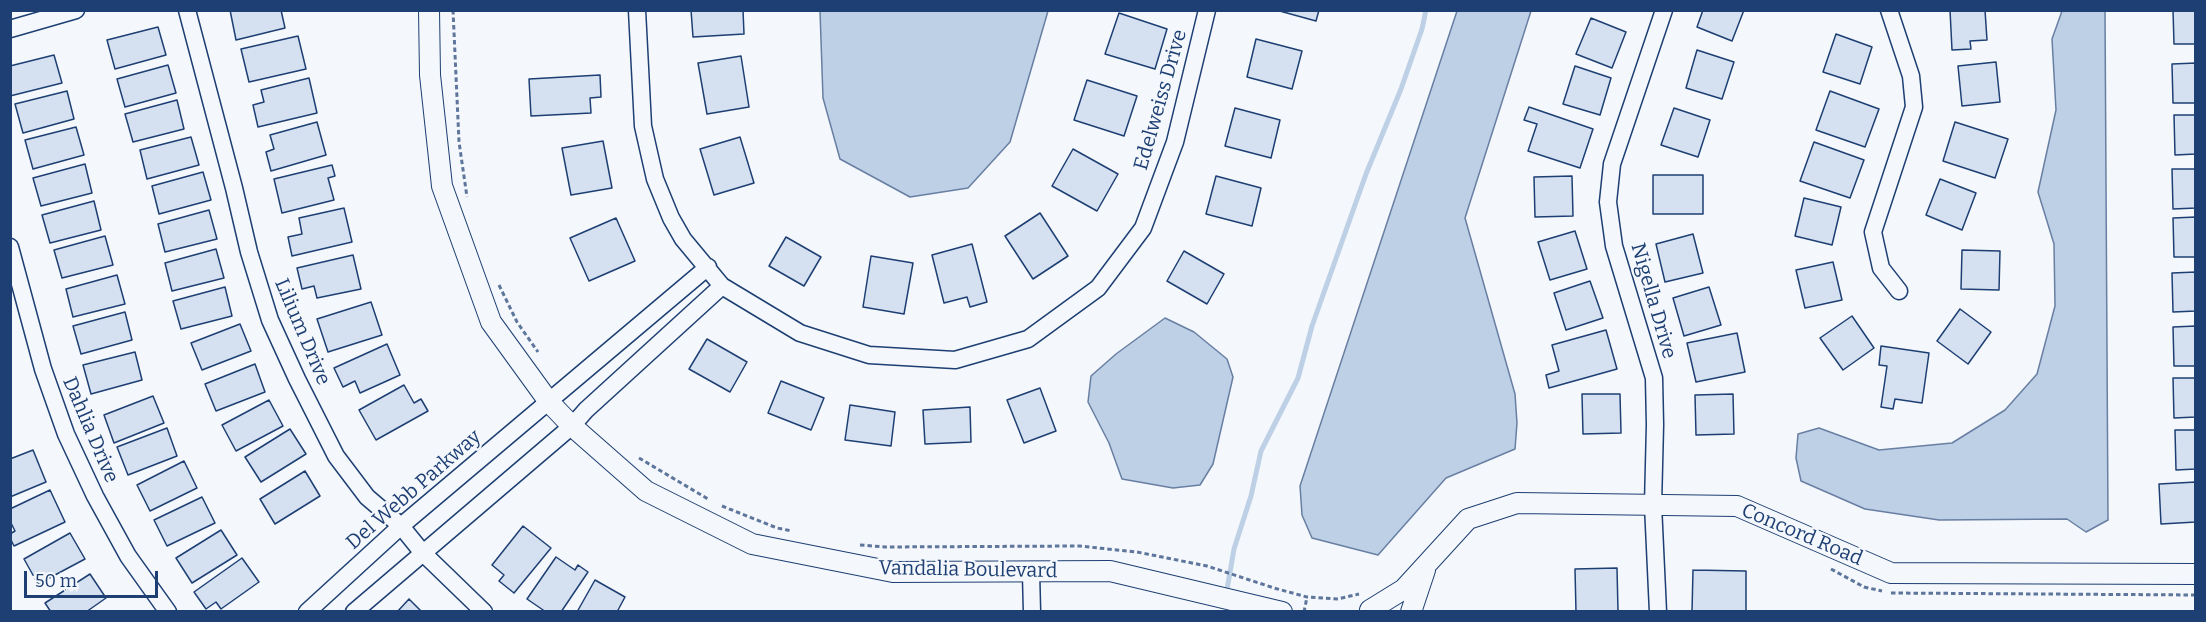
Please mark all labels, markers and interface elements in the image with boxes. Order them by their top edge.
street label: Edelweiss Drive [1129,27,1193,173]
street label: Nigella Drive [1625,240,1681,362]
street label: Lilium Drive [269,275,335,389]
street label: Dahlia Drive [57,373,123,487]
street label: Del Webb Parkway [342,425,486,555]
street label: Concord Road [1738,499,1866,571]
street label: Vandalia Boulevard [878,556,1058,584]
scale bar [27,559,160,597]
text: 50 m [35,570,77,592]

